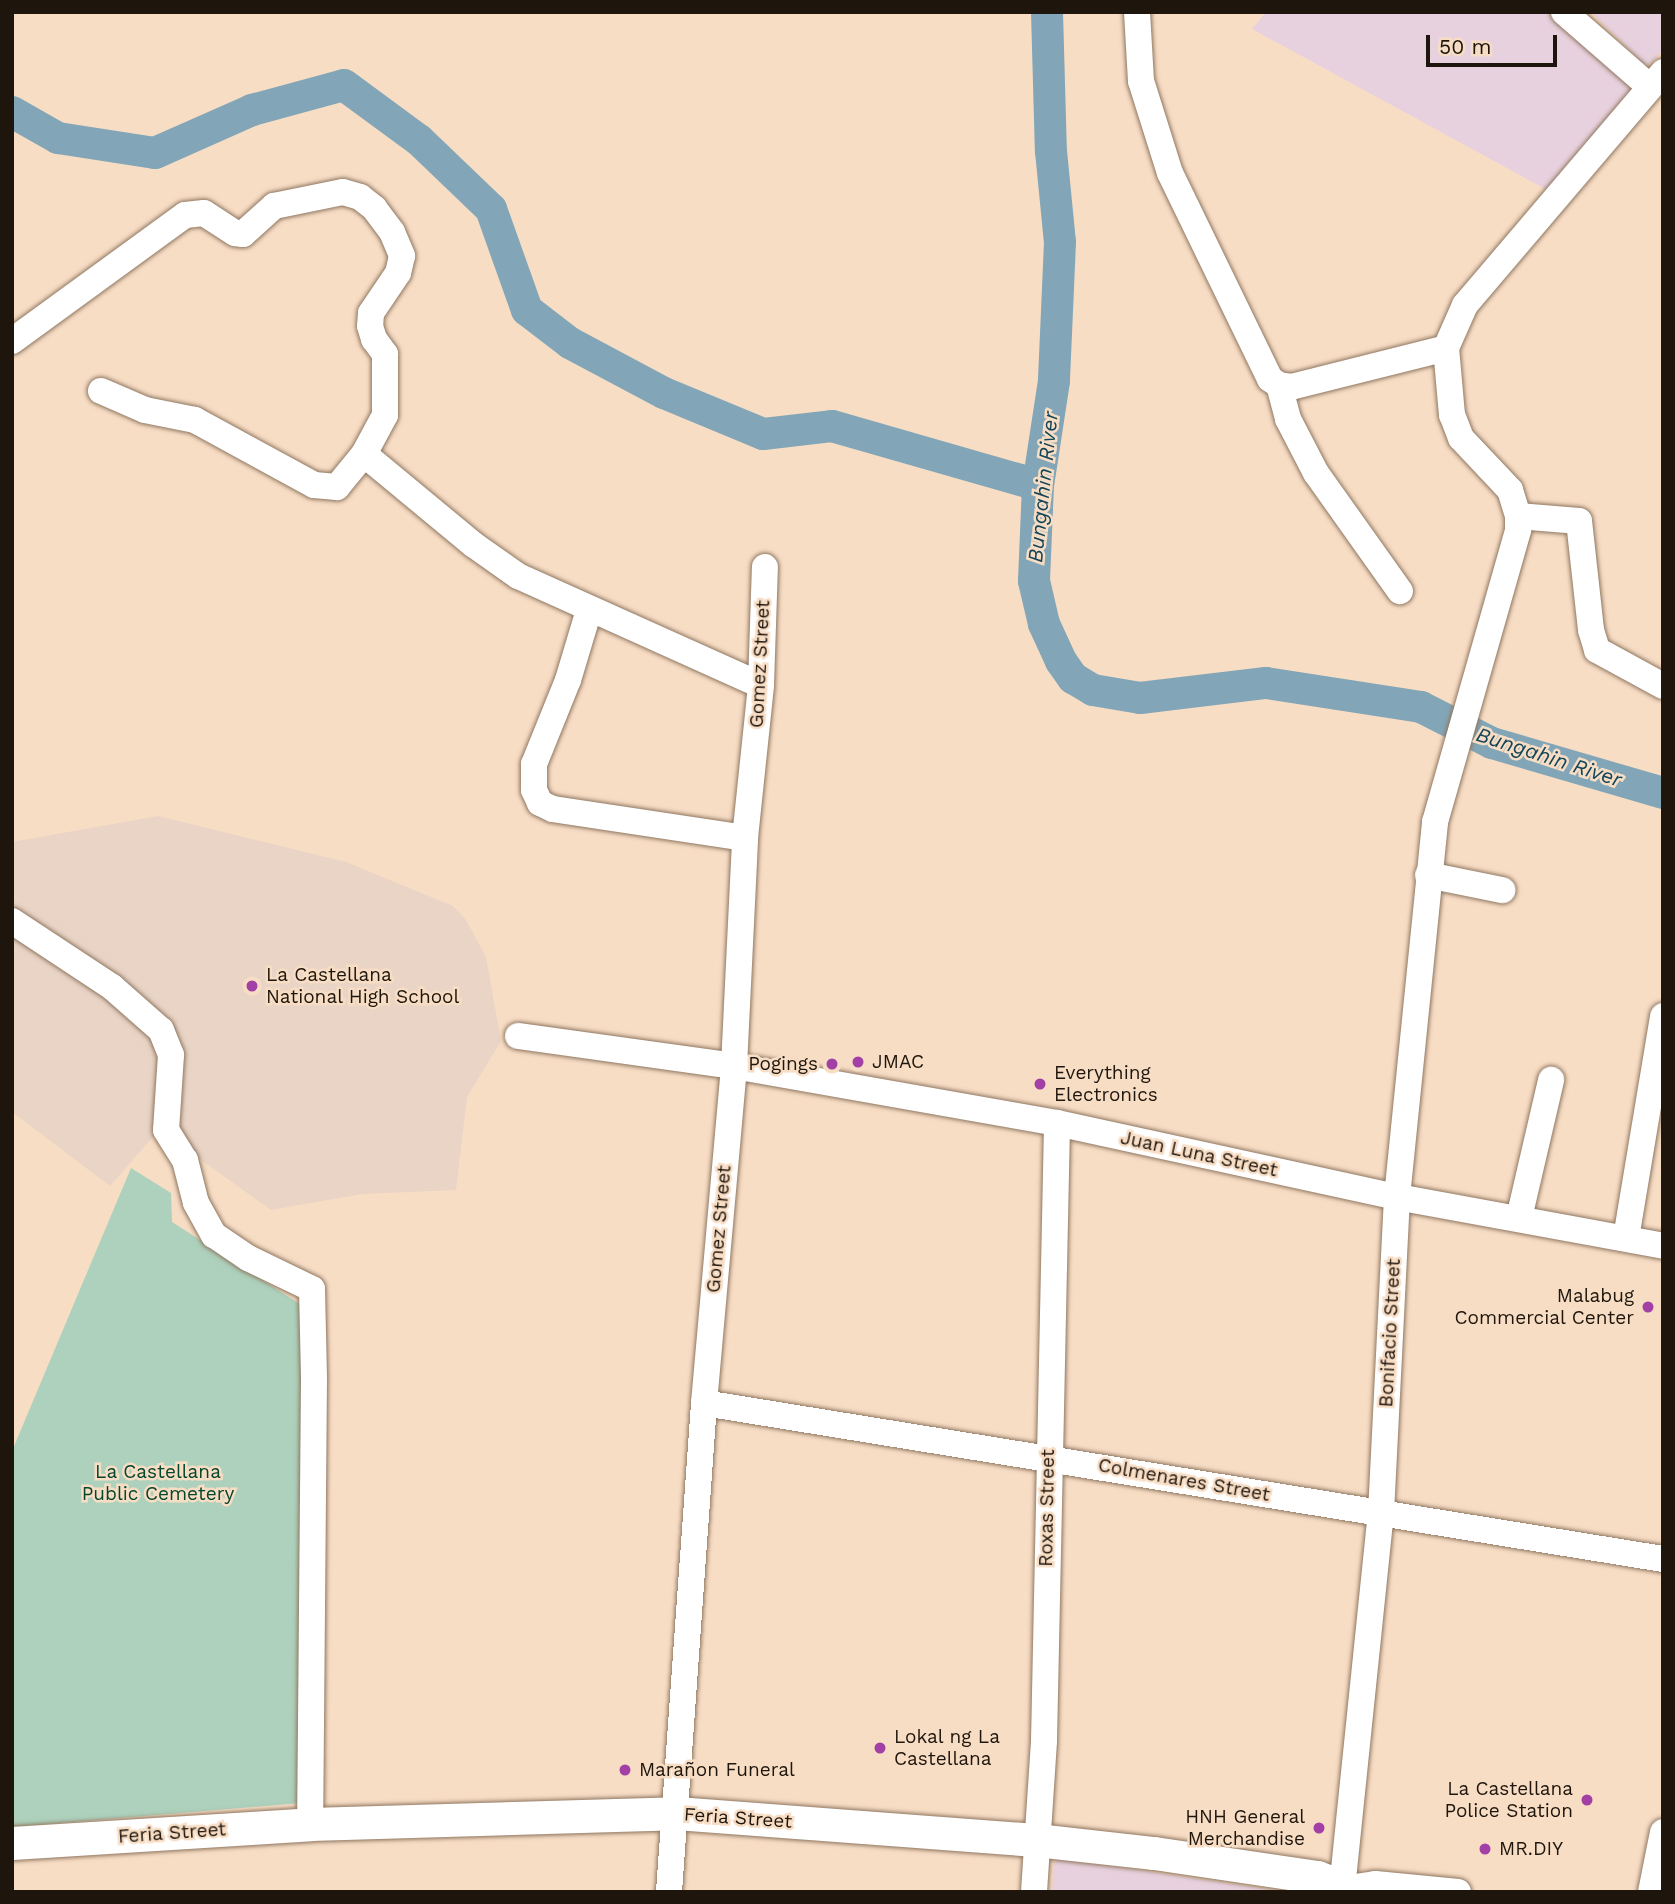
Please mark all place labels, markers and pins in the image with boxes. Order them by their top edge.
place label: La Castellana National High School [266,964,460,1008]
marker: La Castellana National High School [244,978,260,994]
place label: JMAC [872,1051,924,1073]
place label: Pogings [748,1053,818,1075]
marker: JMAC [850,1054,866,1070]
marker: Pogings [824,1056,840,1072]
place label: Everything Electronics [1054,1062,1158,1106]
marker: Everything Electronics [1032,1076,1048,1092]
place label: Malabug Commercial Center [1454,1285,1634,1329]
marker: Malabug Commercial Center [1640,1299,1656,1315]
place label: Lokal ng La Castellana [894,1726,1001,1770]
marker: Lokal ng La Castellana [872,1740,888,1756]
place label: Marañon Funeral [639,1759,795,1781]
marker: Marañon Funeral [617,1762,633,1778]
place label: La Castellana Police Station [1445,1778,1573,1822]
marker: La Castellana Police Station [1579,1792,1595,1808]
place label: HNH General Merchandise [1185,1806,1305,1850]
marker: HNH General Merchandise [1311,1820,1327,1836]
place label: MR.DIY [1499,1838,1563,1860]
marker: MR.DIY [1477,1841,1493,1857]

